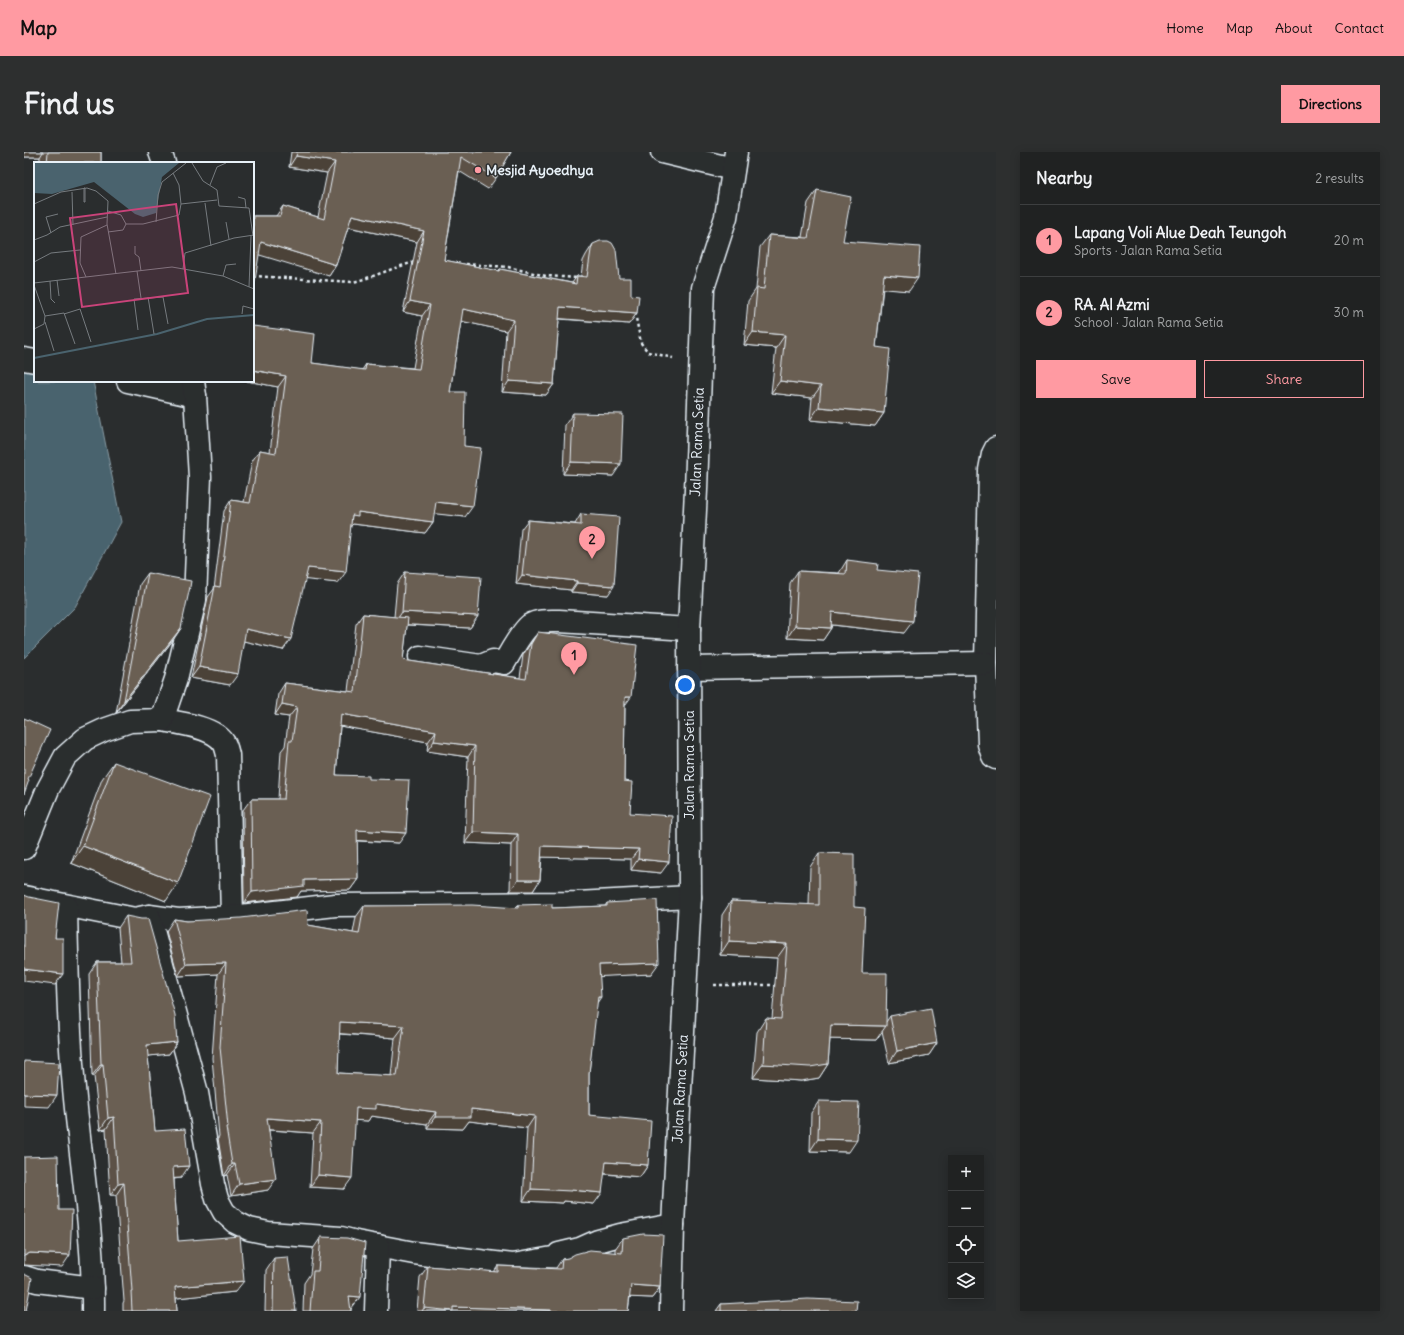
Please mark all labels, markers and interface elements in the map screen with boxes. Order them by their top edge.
text: Map [20,16,57,40]
text: Home [1166,19,1204,37]
text: Map [1226,19,1253,37]
text: About [1275,19,1313,37]
text: Contact [1335,19,1384,37]
button: Directions [1281,85,1380,123]
text: Find us [24,86,115,122]
place label: Mesjid Ayoedhya [486,161,594,179]
inset map [34,162,254,382]
marker: Mesjid Ayoedhya [473,165,483,175]
text: Nearby [1036,167,1092,189]
text: 2 results [1315,170,1364,187]
text: Lapang Voli Alue Deah Teungoh [1074,223,1287,242]
text: 1 [1046,232,1052,249]
text: 20 m [1334,232,1364,249]
text: Sports · Jalan Rama Setia [1074,242,1222,259]
text: RA. Al Azmi [1074,295,1150,314]
text: 2 [1045,304,1053,321]
text: 30 m [1334,304,1364,321]
text: School · Jalan Rama Setia [1074,314,1223,331]
button: Save [1036,360,1196,398]
button: Share [1204,360,1364,398]
street label: Jalan Rama Setia [686,387,708,497]
pin: 2 [579,526,605,559]
pin: 1 [561,642,587,675]
your location [675,675,695,695]
street label: Jalan Rama Setia [680,710,698,820]
street label: Jalan Rama Setia [668,1034,692,1144]
map controls [948,1155,984,1299]
button: + [948,1155,984,1191]
button: − [948,1191,984,1227]
button: locate [948,1227,984,1263]
button: layers [948,1263,984,1299]

